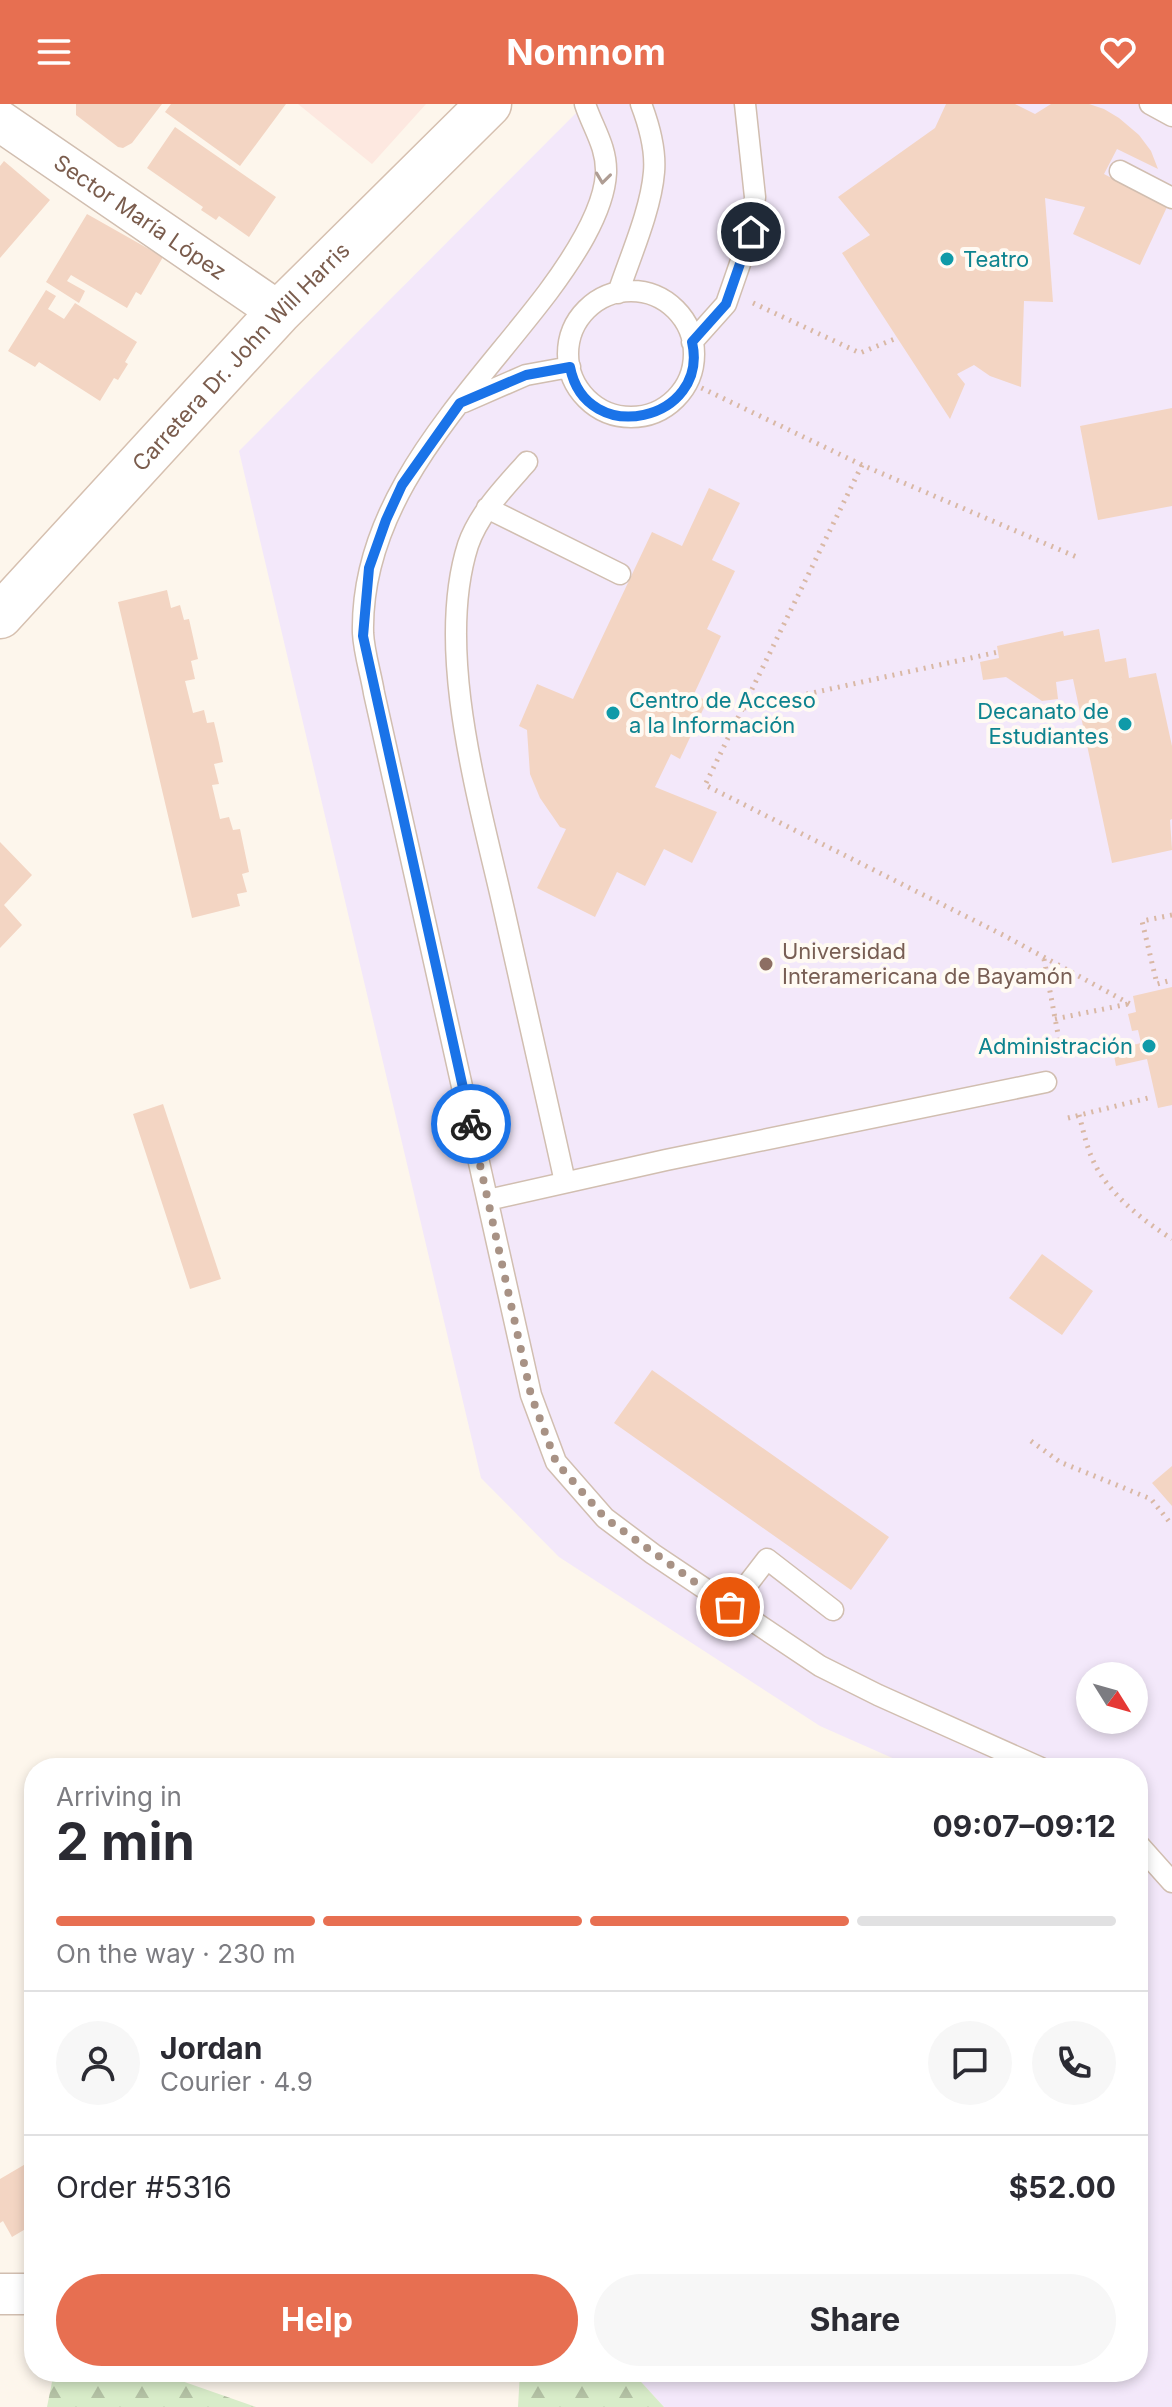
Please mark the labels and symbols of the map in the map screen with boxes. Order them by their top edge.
street label: Sector María López [49,149,231,285]
one-way arrow [595,172,612,185]
pin [717,198,785,266]
street label: Carretera Dr. John Will Harris [127,237,355,476]
place label: Teatro [963,246,1029,272]
marker: Teatro [938,250,956,268]
place label: Centro de Acceso a la Información [629,687,816,738]
place label: Decanato de Estudiantes [977,698,1109,749]
marker: Centro de Acceso a la Información [604,704,622,722]
marker: Decanato de Estudiantes [1116,715,1134,733]
place label: Universidad Interamericana de Bayamón [782,938,1073,989]
marker: Universidad Interamericana de Bayamón [757,955,775,973]
place label: Administración [978,1033,1133,1059]
marker: Administración [1140,1037,1158,1055]
courier [431,1084,511,1164]
pin [696,1573,764,1641]
north arrow [1076,1662,1148,1734]

